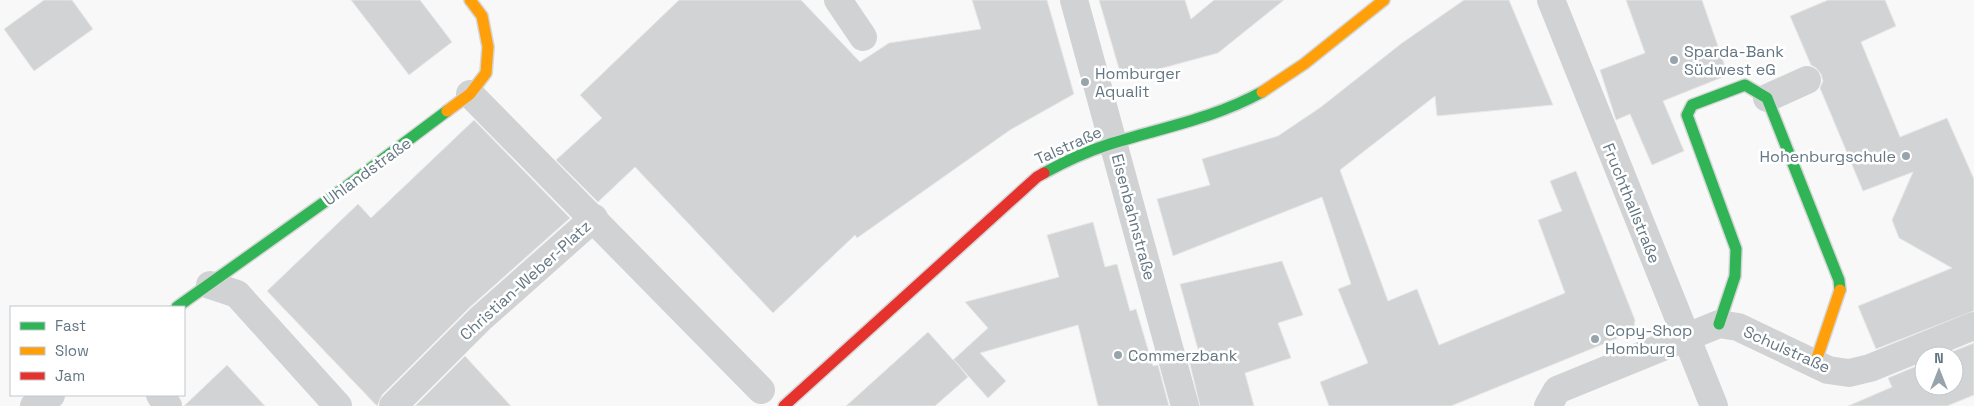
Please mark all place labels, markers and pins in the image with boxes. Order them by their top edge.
place label: Sparda-Bank Südwest eG [1684,41,1784,80]
marker: Sparda-Bank Südwest eG [1668,54,1680,66]
place label: Homburger Aqualit [1095,63,1181,102]
marker: Homburger Aqualit [1079,76,1091,88]
place label: Hohenburgschule [1760,146,1896,167]
marker: Hohenburgschule [1900,150,1912,162]
place label: Copy-Shop Homburg [1605,320,1692,359]
marker: Copy-Shop Homburg [1589,333,1601,345]
place label: Commerzbank [1128,345,1238,366]
marker: Commerzbank [1112,349,1124,361]

